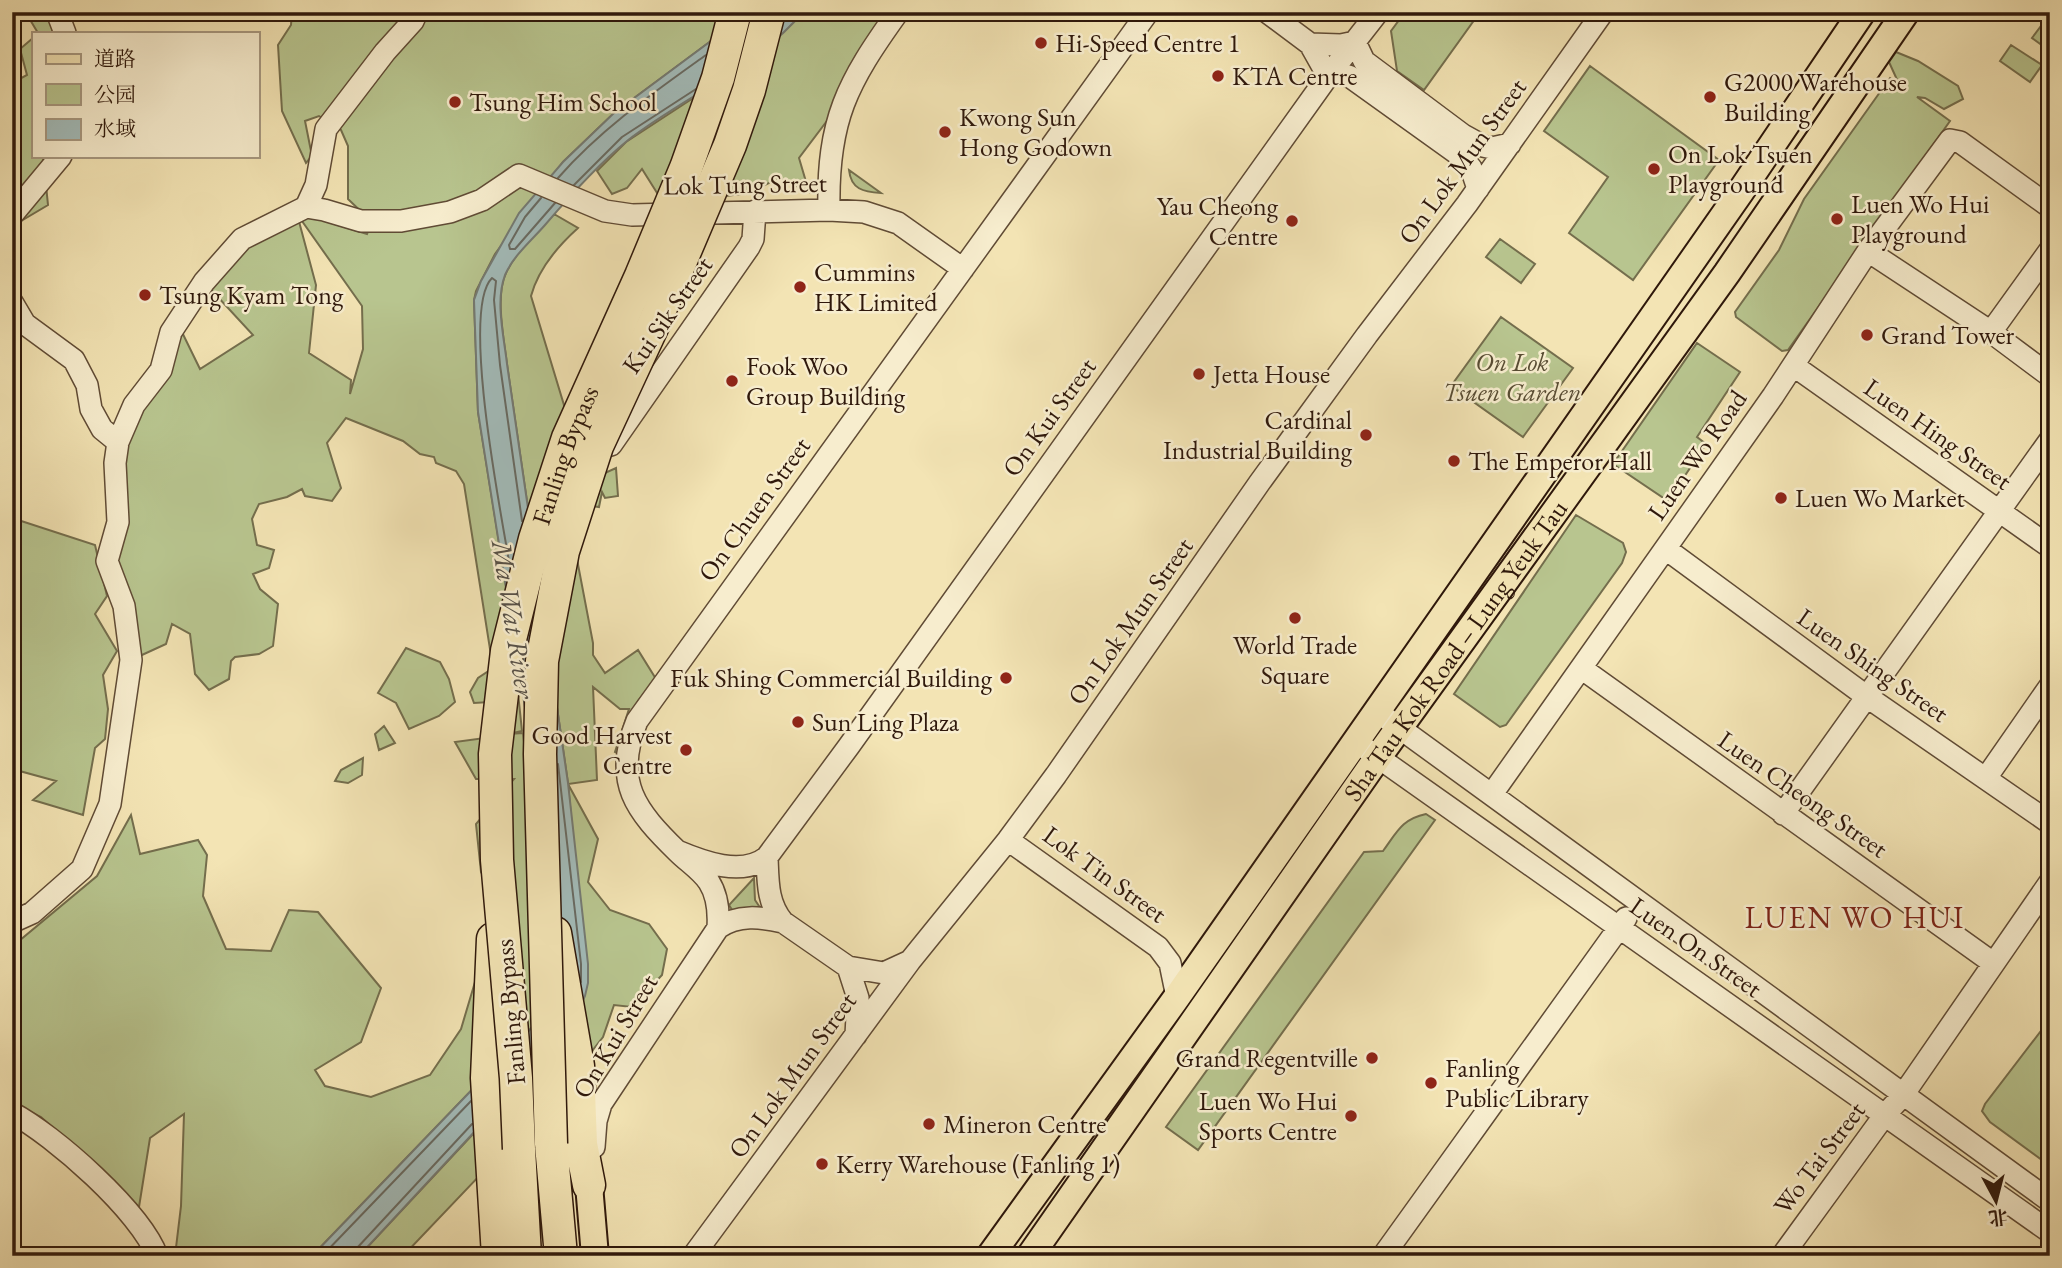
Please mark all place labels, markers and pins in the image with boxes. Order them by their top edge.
place label: Hi-Speed Centre 1 [1055,26,1240,60]
marker: Hi-Speed Centre 1 [1033,35,1049,51]
place label: KTA Centre [1232,59,1357,93]
place label: G2000 Warehouse Building [1724,65,1907,129]
marker: KTA Centre [1210,68,1226,84]
place label: Tsung Him School [469,85,657,119]
marker: G2000 Warehouse Building [1702,89,1718,105]
marker: Tsung Him School [447,94,463,110]
place label: Kwong Sun Hong Godown [959,100,1112,164]
marker: Kwong Sun Hong Godown [937,124,953,140]
place label: On Lok Tsuen Playground [1668,137,1813,201]
marker: On Lok Tsuen Playground [1646,161,1662,177]
place label: Luen Wo Hui Playground [1851,187,1989,251]
place label: Yau Cheong Centre [1157,189,1279,253]
marker: Luen Wo Hui Playground [1829,211,1845,227]
marker: Yau Cheong Centre [1284,213,1300,229]
place label: Cummins HK Limited [814,255,938,319]
place label: Tsung Kyam Tong [159,278,344,312]
marker: Cummins HK Limited [792,279,808,295]
marker: Tsung Kyam Tong [137,287,153,303]
place label: Grand Tower [1881,318,2015,352]
marker: Grand Tower [1859,327,1875,343]
place label: Fook Woo Group Building [746,349,906,413]
place label: Jetta House [1211,357,1330,391]
marker: Jetta House [1191,366,1207,382]
marker: Fook Woo Group Building [724,373,740,389]
place label: Cardinal Industrial Building [1163,403,1353,467]
marker: Cardinal Industrial Building [1358,427,1374,443]
place label: The Emperor Hall [1468,444,1652,478]
marker: The Emperor Hall [1446,453,1462,469]
place label: Luen Wo Market [1795,481,1965,515]
marker: Luen Wo Market [1773,490,1789,506]
marker: World Trade Square [1287,610,1303,626]
place label: World Trade Square [1233,628,1357,692]
place label: Fuk Shing Commercial Building [670,661,993,695]
marker: Fuk Shing Commercial Building [998,670,1014,686]
place label: Sun Ling Plaza [812,705,960,739]
marker: Sun Ling Plaza [790,714,806,730]
place label: Good Harvest Centre [531,718,672,782]
marker: Good Harvest Centre [678,742,694,758]
place label: Grand Regentville [1176,1041,1358,1075]
marker: Grand Regentville [1364,1050,1380,1066]
place label: Fanling Public Library [1445,1051,1589,1115]
marker: Fanling Public Library [1423,1075,1439,1091]
place label: Luen Wo Hui Sports Centre [1199,1084,1337,1148]
place label: Mineron Centre [943,1107,1106,1141]
marker: Luen Wo Hui Sports Centre [1343,1108,1359,1124]
marker: Mineron Centre [921,1116,937,1132]
place label: Kerry Warehouse (Fanling 1) [836,1147,1120,1181]
marker: Kerry Warehouse (Fanling 1) [814,1156,830,1172]

